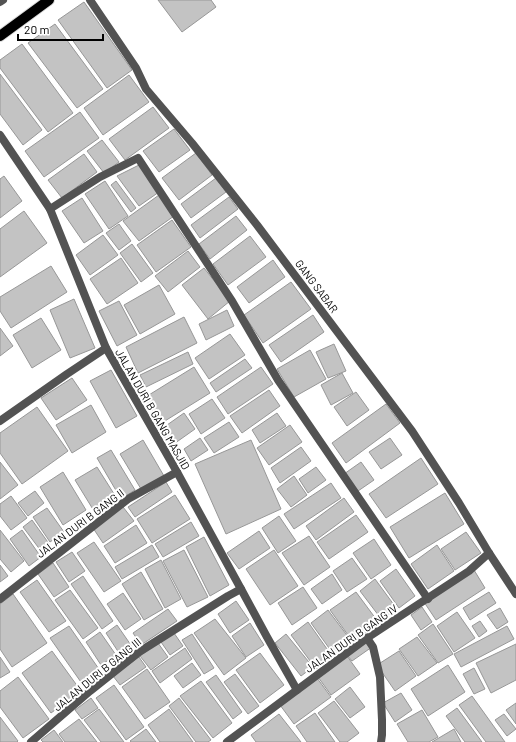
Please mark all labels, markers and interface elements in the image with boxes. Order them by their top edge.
scale bar [18,16,103,42]
text: 20 m [24,22,50,36]
street label: GANG SABAR [293,257,341,315]
street label: JALAN DURI B GANG MASJID [113,346,193,472]
street label: JALAN DURI B GANG II [34,486,126,560]
street label: JALAN DURI B GANG IV [302,601,400,675]
street label: JALAN DURI B GANG III [51,635,143,713]

